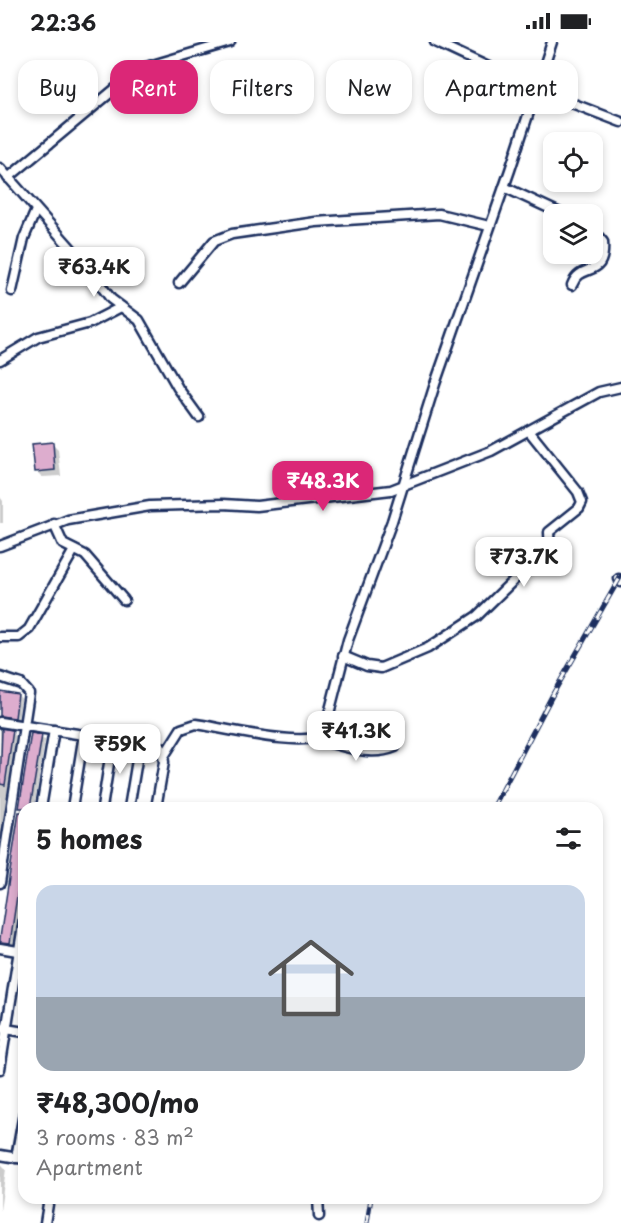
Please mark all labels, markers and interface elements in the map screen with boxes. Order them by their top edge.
text: 22:36 [30,5,96,38]
chip: Buy [18,60,98,114]
chip: Rent [110,60,198,114]
chip: Filters [210,60,314,114]
chip: New [326,60,412,114]
chip: Apartment [424,60,578,114]
map controls [543,132,603,264]
button: locate [543,132,603,192]
button: layers [543,204,603,264]
pin: ₹63.4K [45,247,143,298]
text: ₹63.4K [58,251,130,281]
pin: ₹48.3K [274,461,372,512]
text: ₹48.3K [286,465,360,495]
pin: ₹73.7K [475,537,573,588]
text: ₹73.7K [489,541,559,571]
pin: ₹41.3K [307,711,405,762]
text: ₹41.3K [321,715,391,745]
pin: ₹59K [84,724,156,775]
text: ₹59K [94,728,146,758]
text: 5 homes [36,819,142,858]
icon: filters [552,822,585,855]
icon: home [257,924,365,1032]
text: ₹48,300/mo [36,1083,199,1122]
text: 3 rooms · 83 m² [36,1122,194,1152]
text: Apartment [36,1152,143,1182]

